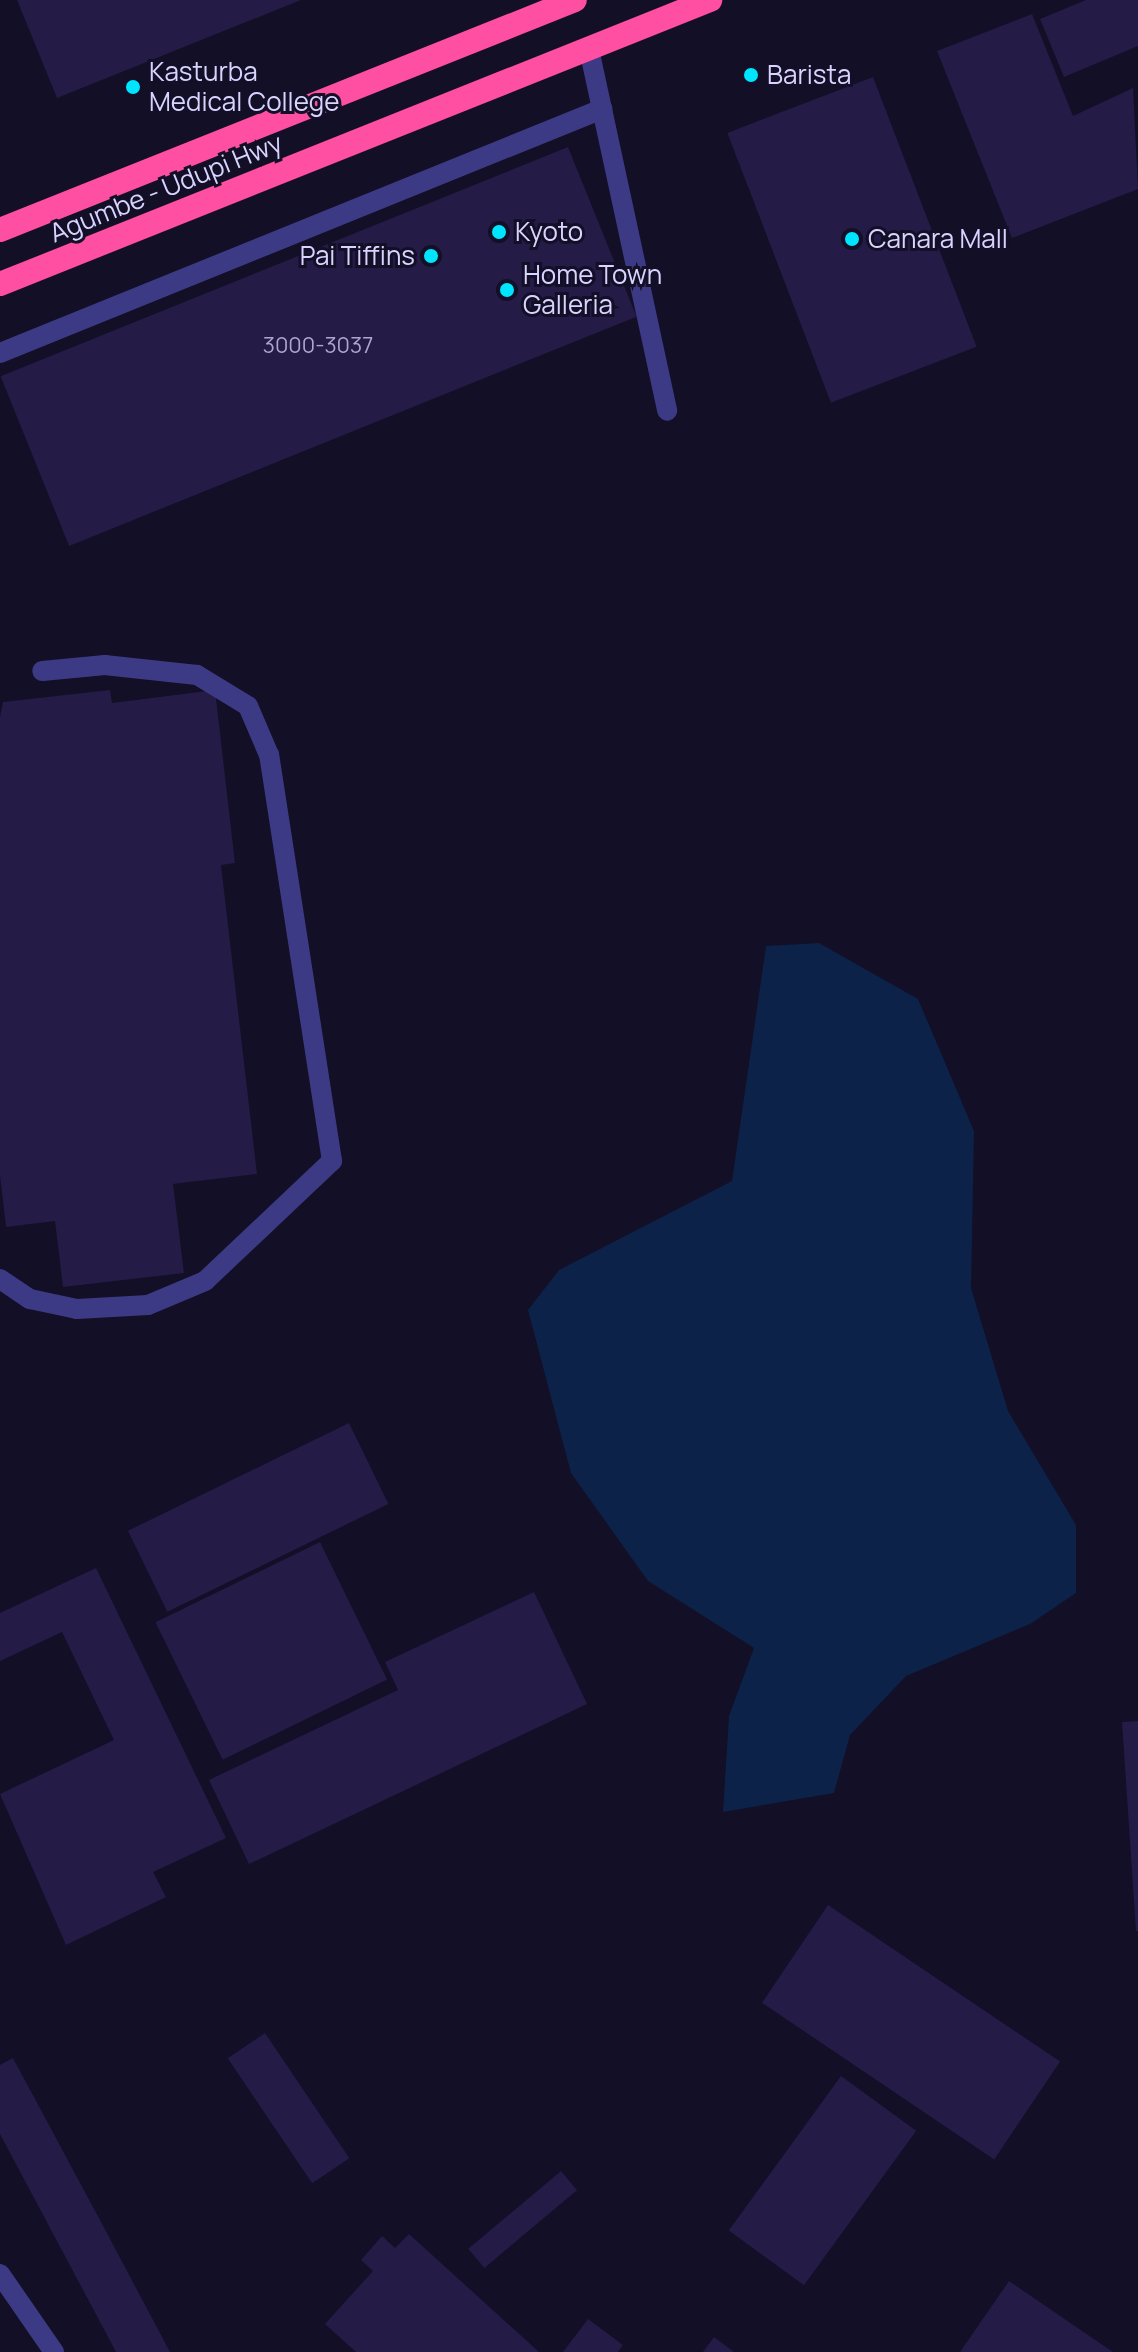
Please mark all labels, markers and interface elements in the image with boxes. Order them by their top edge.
place label: Kasturba Medical College [149,56,339,118]
place label: Barista [767,59,851,91]
marker: Barista [742,66,760,84]
marker: Kasturba Medical College [124,78,142,96]
street label: Agumbe - Udupi Hwy [45,127,287,249]
place label: Kyoto [515,216,583,248]
marker: Kyoto [490,223,508,241]
place label: Canara Mall [868,223,1008,255]
marker: Canara Mall [843,230,861,248]
place label: Pai Tiffins [300,240,415,272]
marker: Pai Tiffins [422,247,440,265]
place label: Home Town Galleria [523,259,662,320]
marker: Home Town Galleria [498,281,516,299]
house number: 3000-3037 [263,333,373,359]

